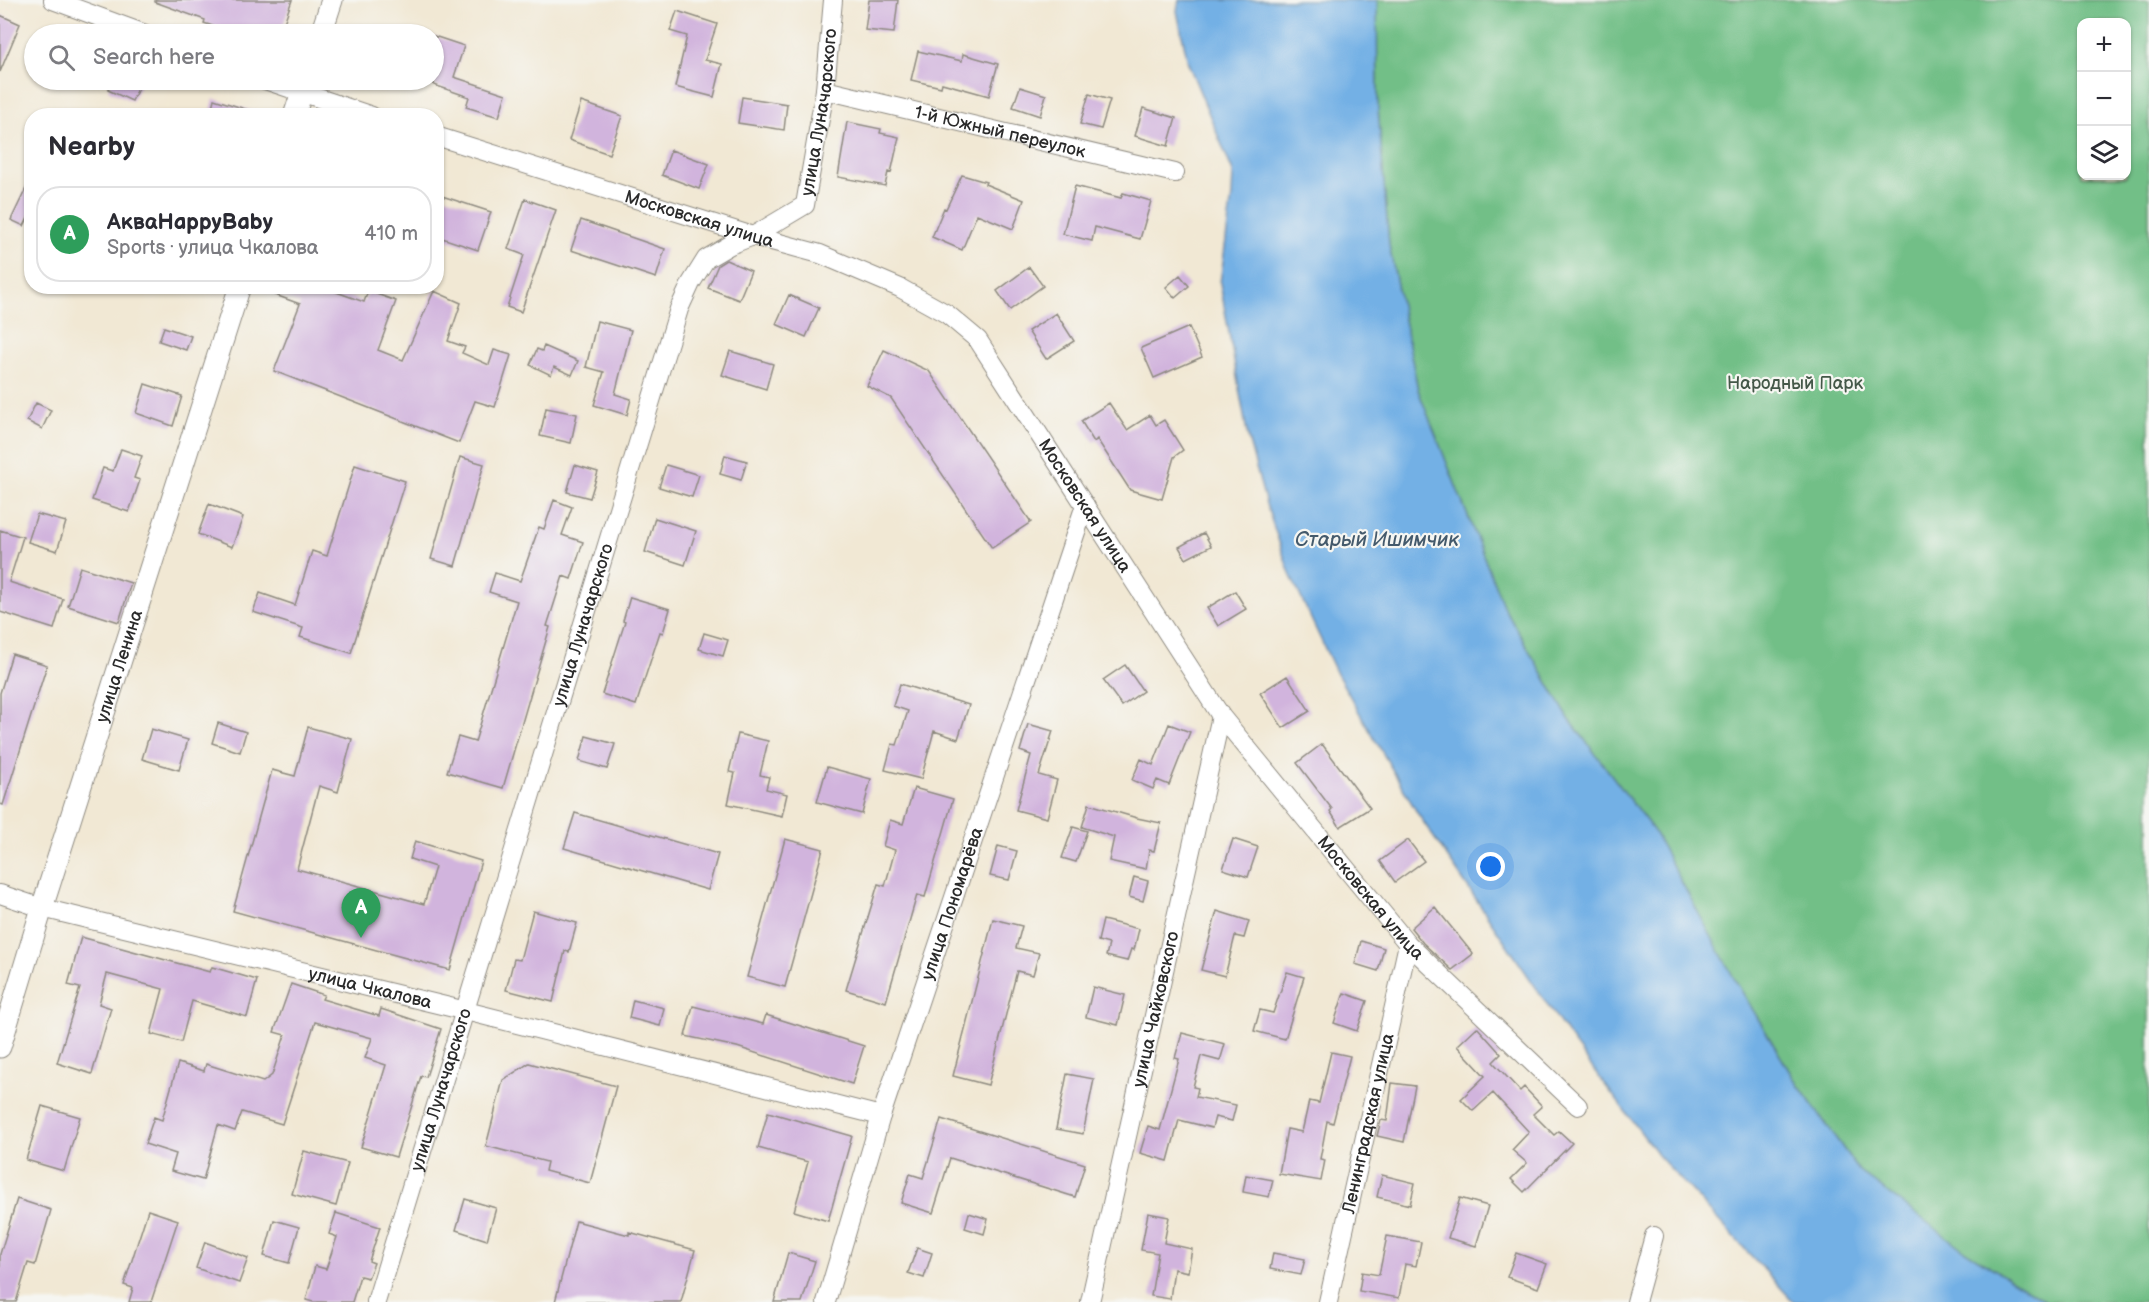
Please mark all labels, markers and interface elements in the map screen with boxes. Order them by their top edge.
map controls [2077,18,2131,180]
button: + [2077,18,2131,72]
search box [24,24,444,90]
street label: улица Луначарского [796,28,841,198]
icon: search [45,41,78,74]
text: Search here [93,44,215,71]
button: − [2077,72,2131,126]
street label: 1-й Южный переулок [912,101,1088,162]
button: layers [2077,126,2131,180]
text: Nearby [48,132,135,163]
street label: Московская улица [622,186,776,252]
text: АкваHappyBaby [107,209,273,236]
text: A [63,222,76,246]
text: 410 m [364,222,418,246]
text: Sports · улица Чкалова [107,236,319,260]
park label: Народный Парк [1727,373,1863,394]
street label: Московская улица [1034,435,1136,577]
water label: Старый Ишимчик [1295,528,1459,552]
street label: улица Луначарского [548,541,617,709]
street label: улица Ленина [91,607,147,725]
street label: улица Пономарёва [917,824,987,983]
street label: Московская улица [1313,831,1429,964]
your location [1476,852,1505,881]
pin: A [342,888,380,938]
street label: улица Чайковского [1128,929,1183,1089]
street label: улица Чкалова [306,963,434,1013]
street label: улица Луначарского [406,1006,475,1174]
street label: Ленинградская улица [1337,1031,1398,1217]

